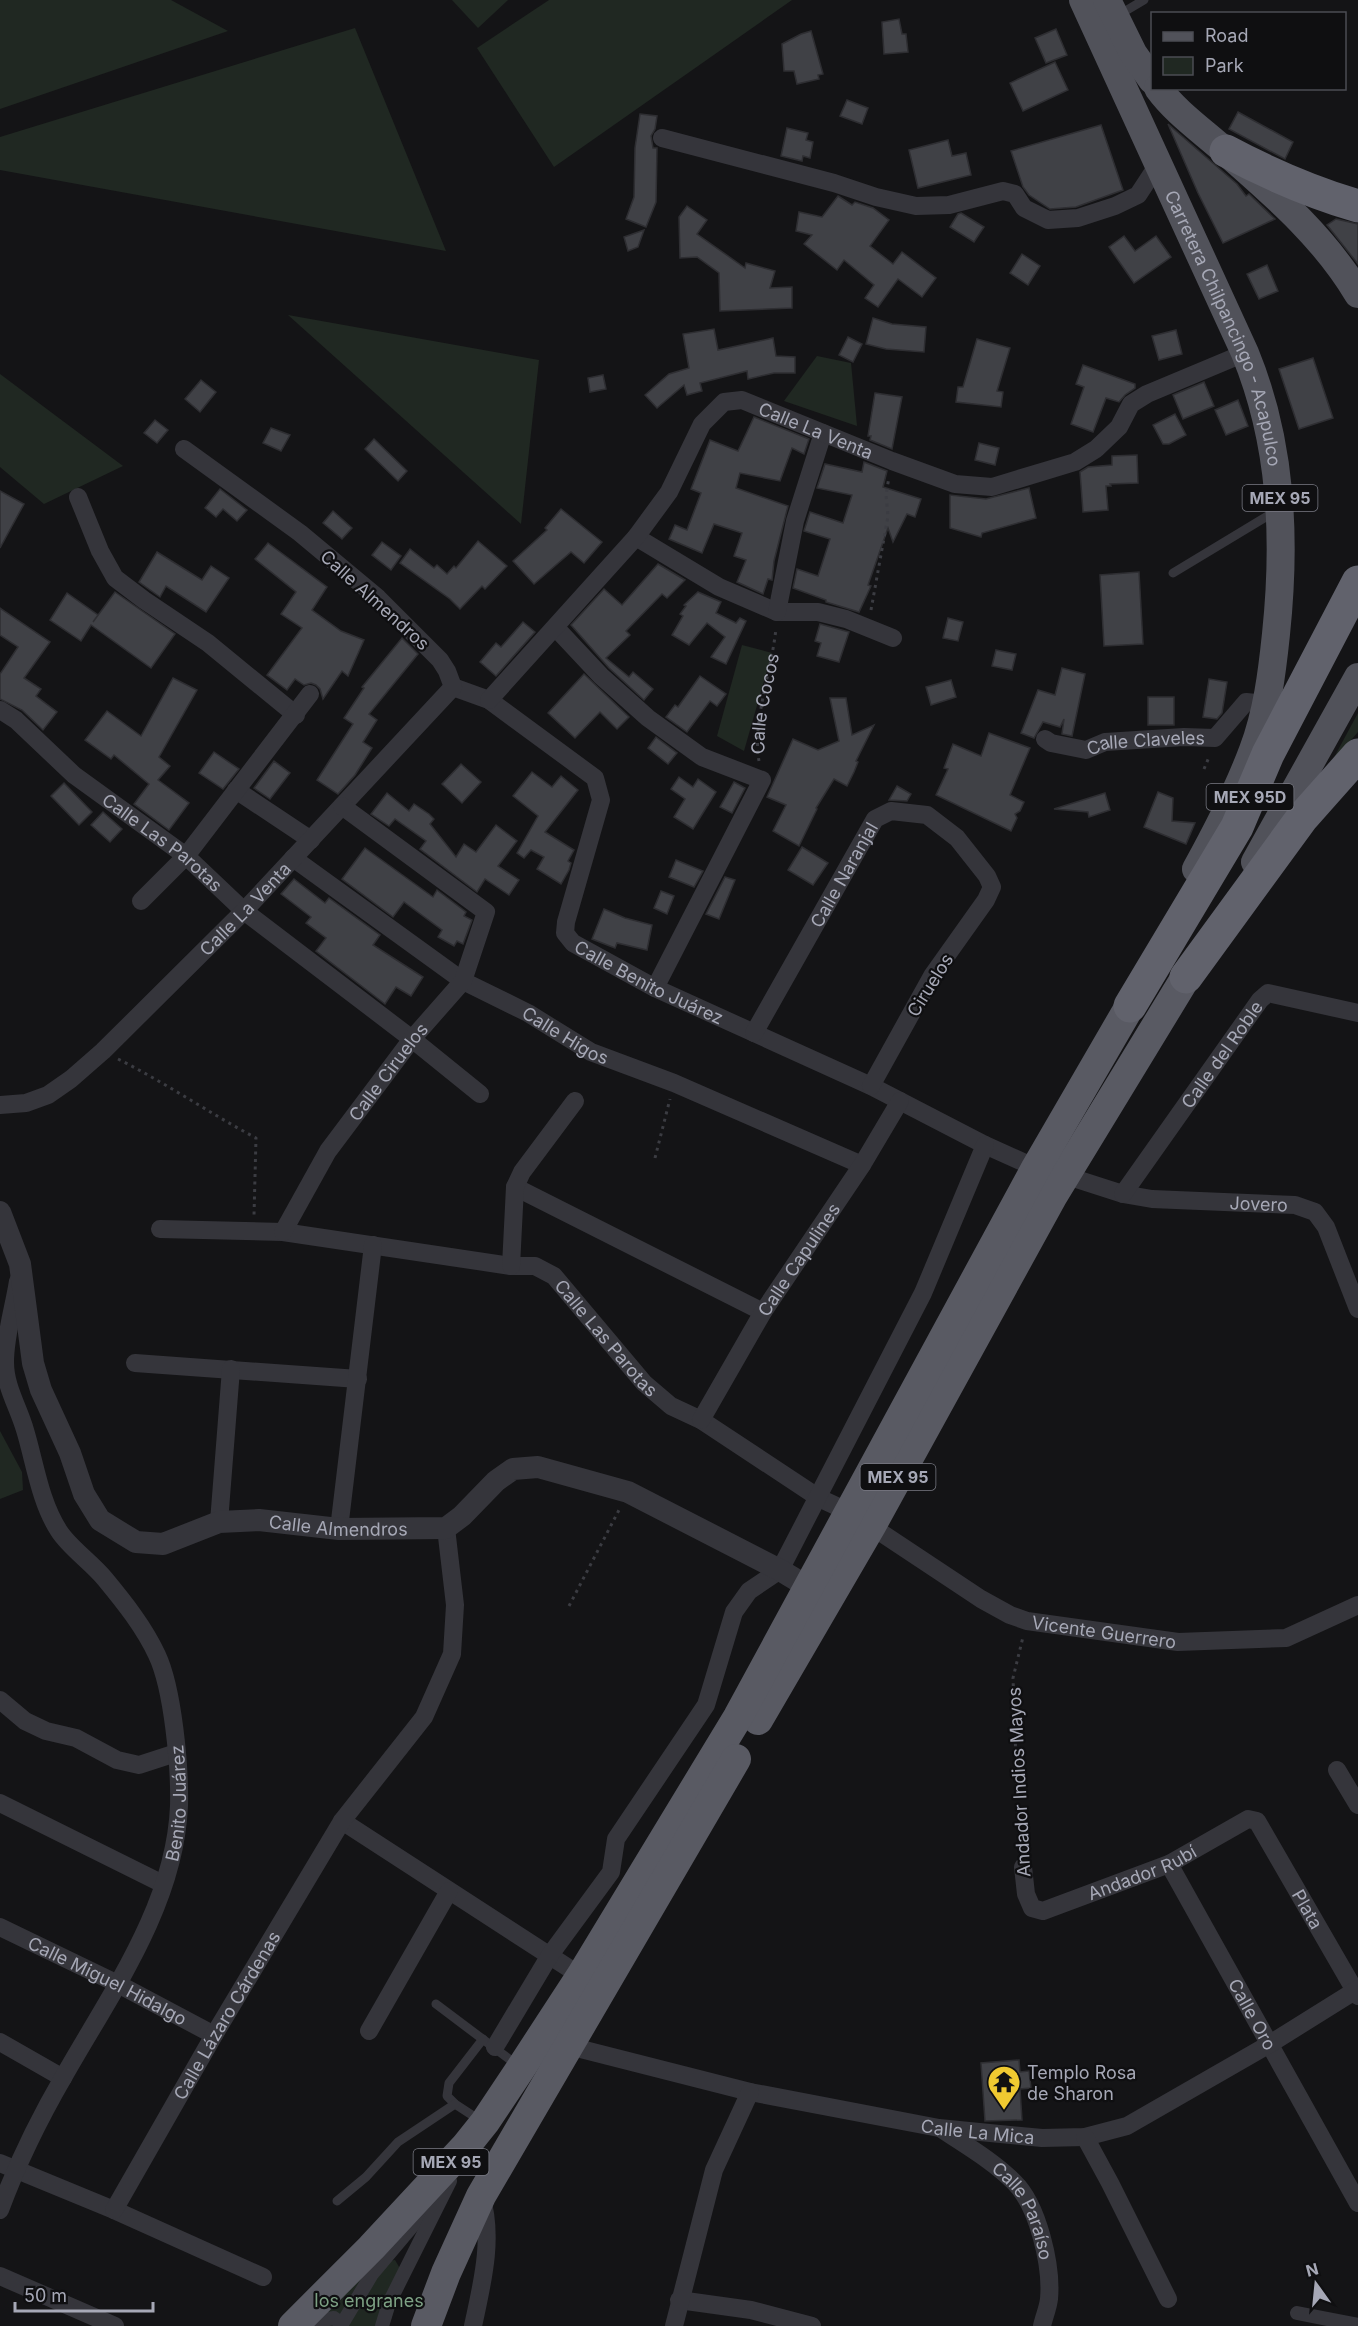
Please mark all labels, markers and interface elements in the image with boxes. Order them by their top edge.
legend [1151,12,1346,90]
text: Road [1205,25,1248,46]
text: Park [1205,55,1244,76]
street label: Carretera Chilpancingo - Acapulco [1161,187,1286,468]
street label: Calle La Venta [756,397,876,463]
road number: MEX 95 [1242,485,1318,511]
street label: Calle Almendros [316,546,434,654]
street label: Calle Cocos [747,651,782,755]
street label: Calle Claveles [1083,726,1205,759]
road number: MEX 95D [1206,784,1294,810]
street label: Calle Las Parotas [98,789,227,896]
street label: Calle Naranjal [806,818,882,931]
street label: Calle La Venta [195,858,295,960]
street label: Calle Benito Juárez [571,935,727,1028]
street label: Ciruelos [903,950,957,1020]
street label: Calle del Roble [1177,997,1267,1112]
street label: Calle Higos [519,1002,611,1068]
street label: Calle Ciruelos [344,1018,432,1125]
street label: Jovero [1229,1192,1288,1215]
street label: Calle Capulines [753,1199,844,1320]
street label: Calle Las Parotas [551,1275,662,1400]
road number: MEX 95 [860,1464,936,1490]
street label: Calle Almendros [268,1511,408,1540]
street label: Vicente Guerrero [1031,1611,1178,1652]
street label: Andador Indios Mayos [1004,1686,1034,1878]
street label: Benito Juárez [161,1744,190,1863]
street label: Andador Rubí [1085,1840,1200,1904]
street label: Plata [1288,1886,1327,1932]
street label: Calle Lázaro Cárdenas [169,1927,284,2103]
street label: Calle Miguel Hidalgo [25,1932,190,2029]
street label: Calle Oro [1224,1975,1281,2054]
place label: Templo Rosa de Sharon [1027,2062,1136,2104]
temple icon: Templo Rosa de Sharon [986,2064,1022,2111]
street label: Calle La Mica [919,2114,1035,2148]
road number: MEX 95 [414,2149,488,2175]
street label: Calle Paraíso [988,2157,1057,2261]
north arrow [1286,2254,1346,2314]
text: N [1304,2258,1321,2281]
scale bar [15,2275,153,2313]
text: 50 m [24,2285,67,2306]
park label: los engranes [314,2290,424,2311]

